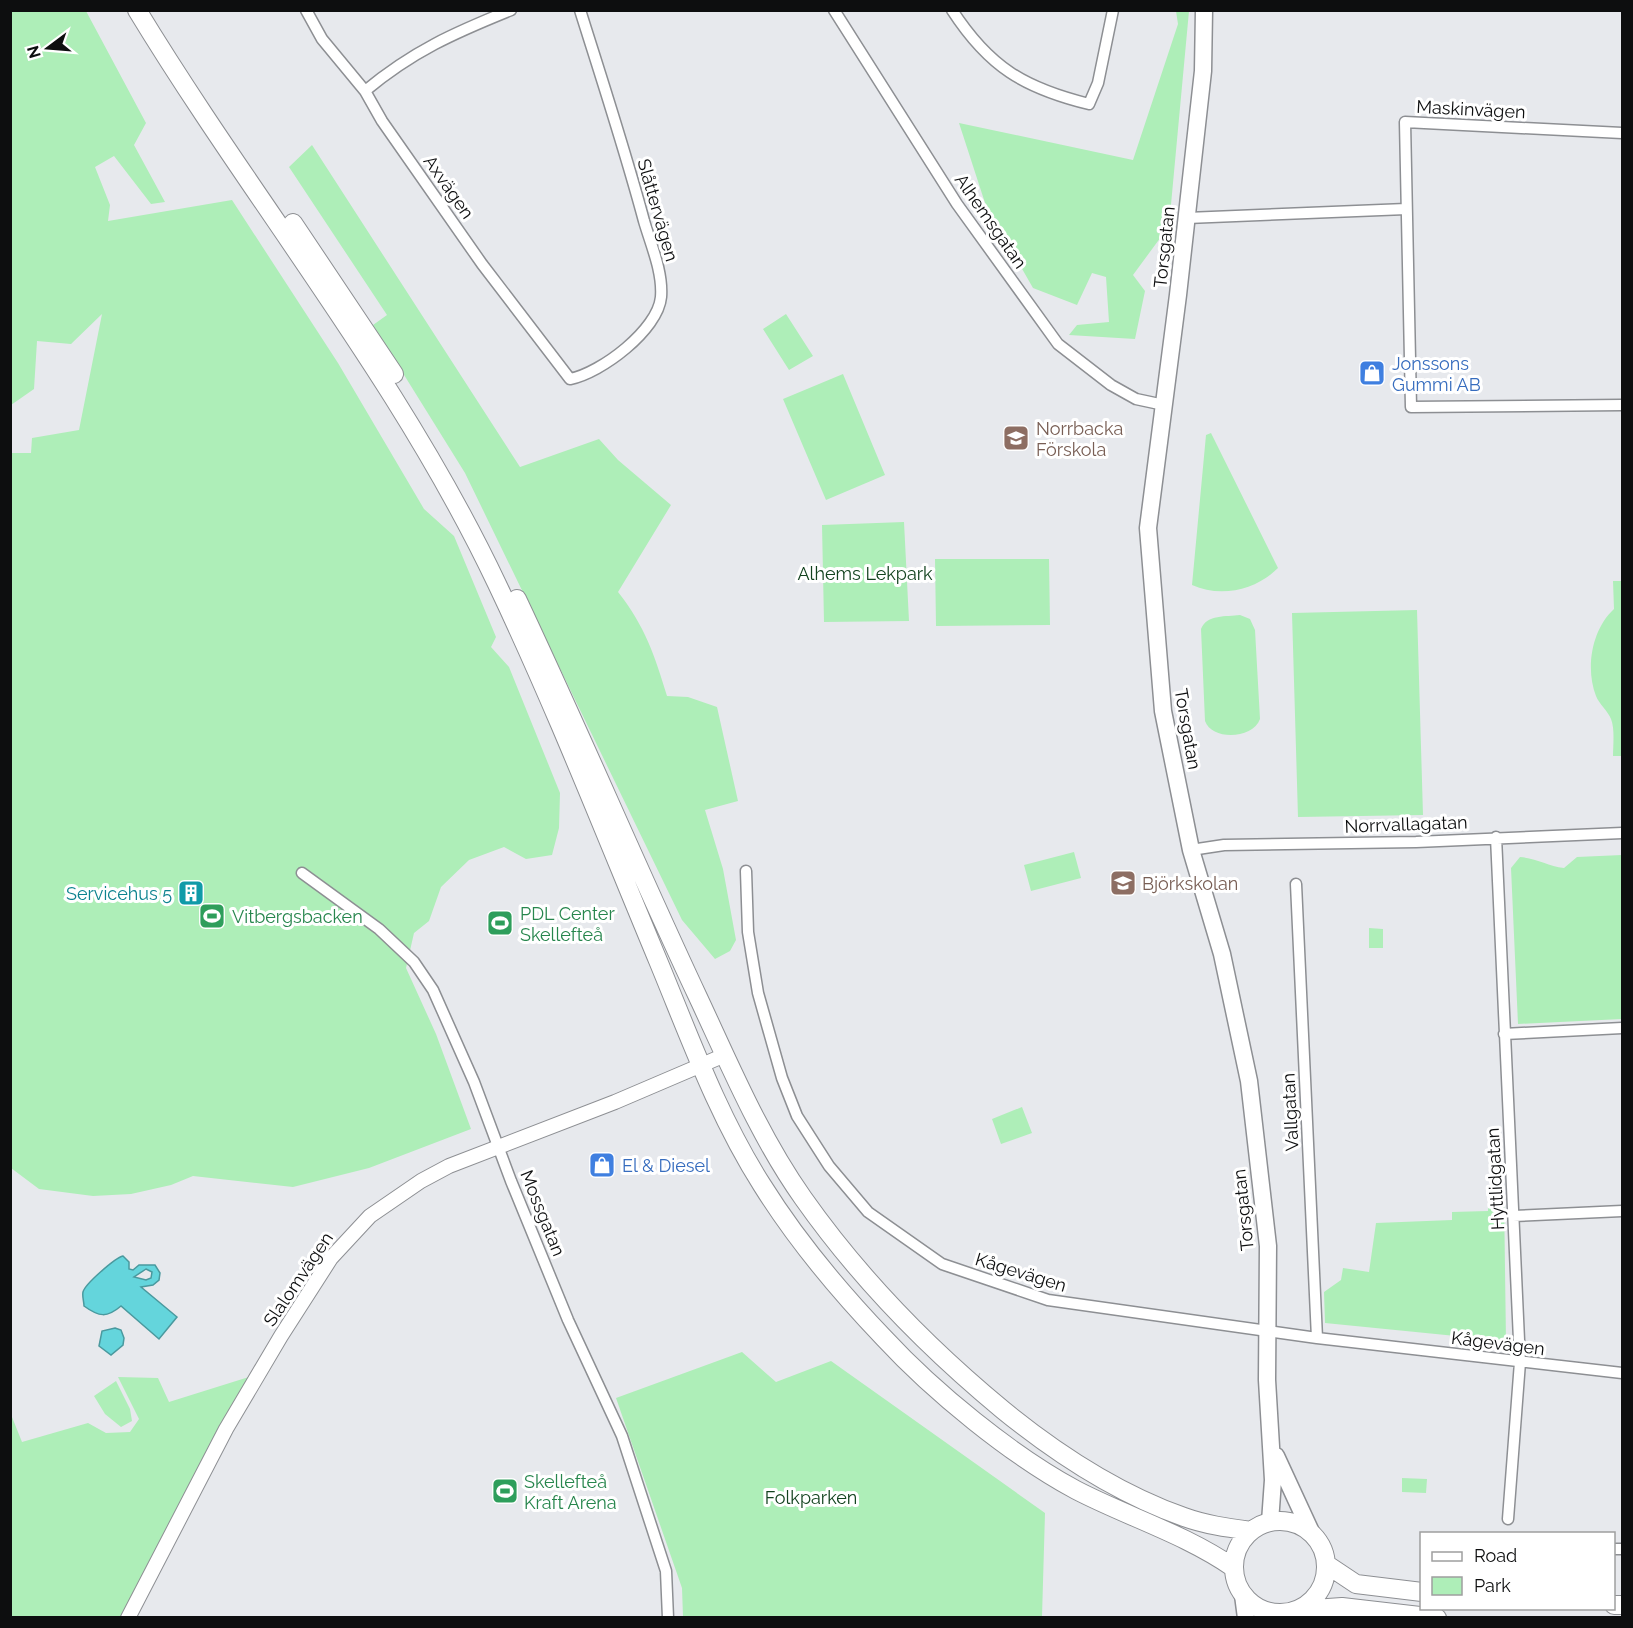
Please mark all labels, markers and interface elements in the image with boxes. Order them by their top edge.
north arrow [18,18,78,78]
text: N [23,44,45,60]
street label: Maskinvägen [1416,96,1526,122]
street label: Axvägen [420,151,478,223]
street label: Slåttervägen [633,156,683,264]
street label: Alhemsgatan [951,170,1031,272]
street label: Torsgatan [1149,205,1179,289]
place label: Jonssons Gummi AB [1392,353,1481,395]
shop icon: Jonssons Gummi AB [1357,358,1387,388]
place label: Norrbacka Förskola [1036,418,1123,460]
school or university icon: Norrbacka Förskola [1001,423,1031,453]
park label: Alhems Lekpark [797,563,933,584]
street label: Torsgatan [1171,687,1205,771]
street label: Norrvallagatan [1344,811,1468,837]
school or university icon: Björkskolan [1108,868,1138,898]
place label: Björkskolan [1142,873,1238,894]
building icon: Servicehus 5 [176,878,206,908]
place label: Servicehus 5 [66,883,172,904]
sports icon: Vitbergsbacken [197,901,227,931]
place label: PDL Center Skellefteå [520,903,615,945]
place label: Vitbergsbacken [232,906,363,927]
sports icon: PDL Center Skellefteå [485,908,515,938]
street label: Vallgatan [1277,1072,1303,1152]
street label: Hyttlidgatan [1482,1127,1508,1231]
shop icon: El & Diesel [587,1150,617,1180]
place label: El & Diesel [622,1155,710,1176]
street label: Mossgatan [516,1167,570,1259]
street label: Torsgatan [1228,1168,1258,1252]
street label: Slalomvägen [259,1228,337,1330]
street label: Kågevägen [973,1248,1069,1296]
street label: Kågevägen [1450,1327,1546,1359]
place label: Skellefteå Kraft Arena [524,1471,617,1513]
sports icon: Skellefteå Kraft Arena [490,1476,520,1506]
park label: Folkparken [765,1487,857,1508]
legend [1420,1532,1615,1610]
text: Road [1474,1545,1517,1566]
text: Park [1474,1575,1511,1596]

